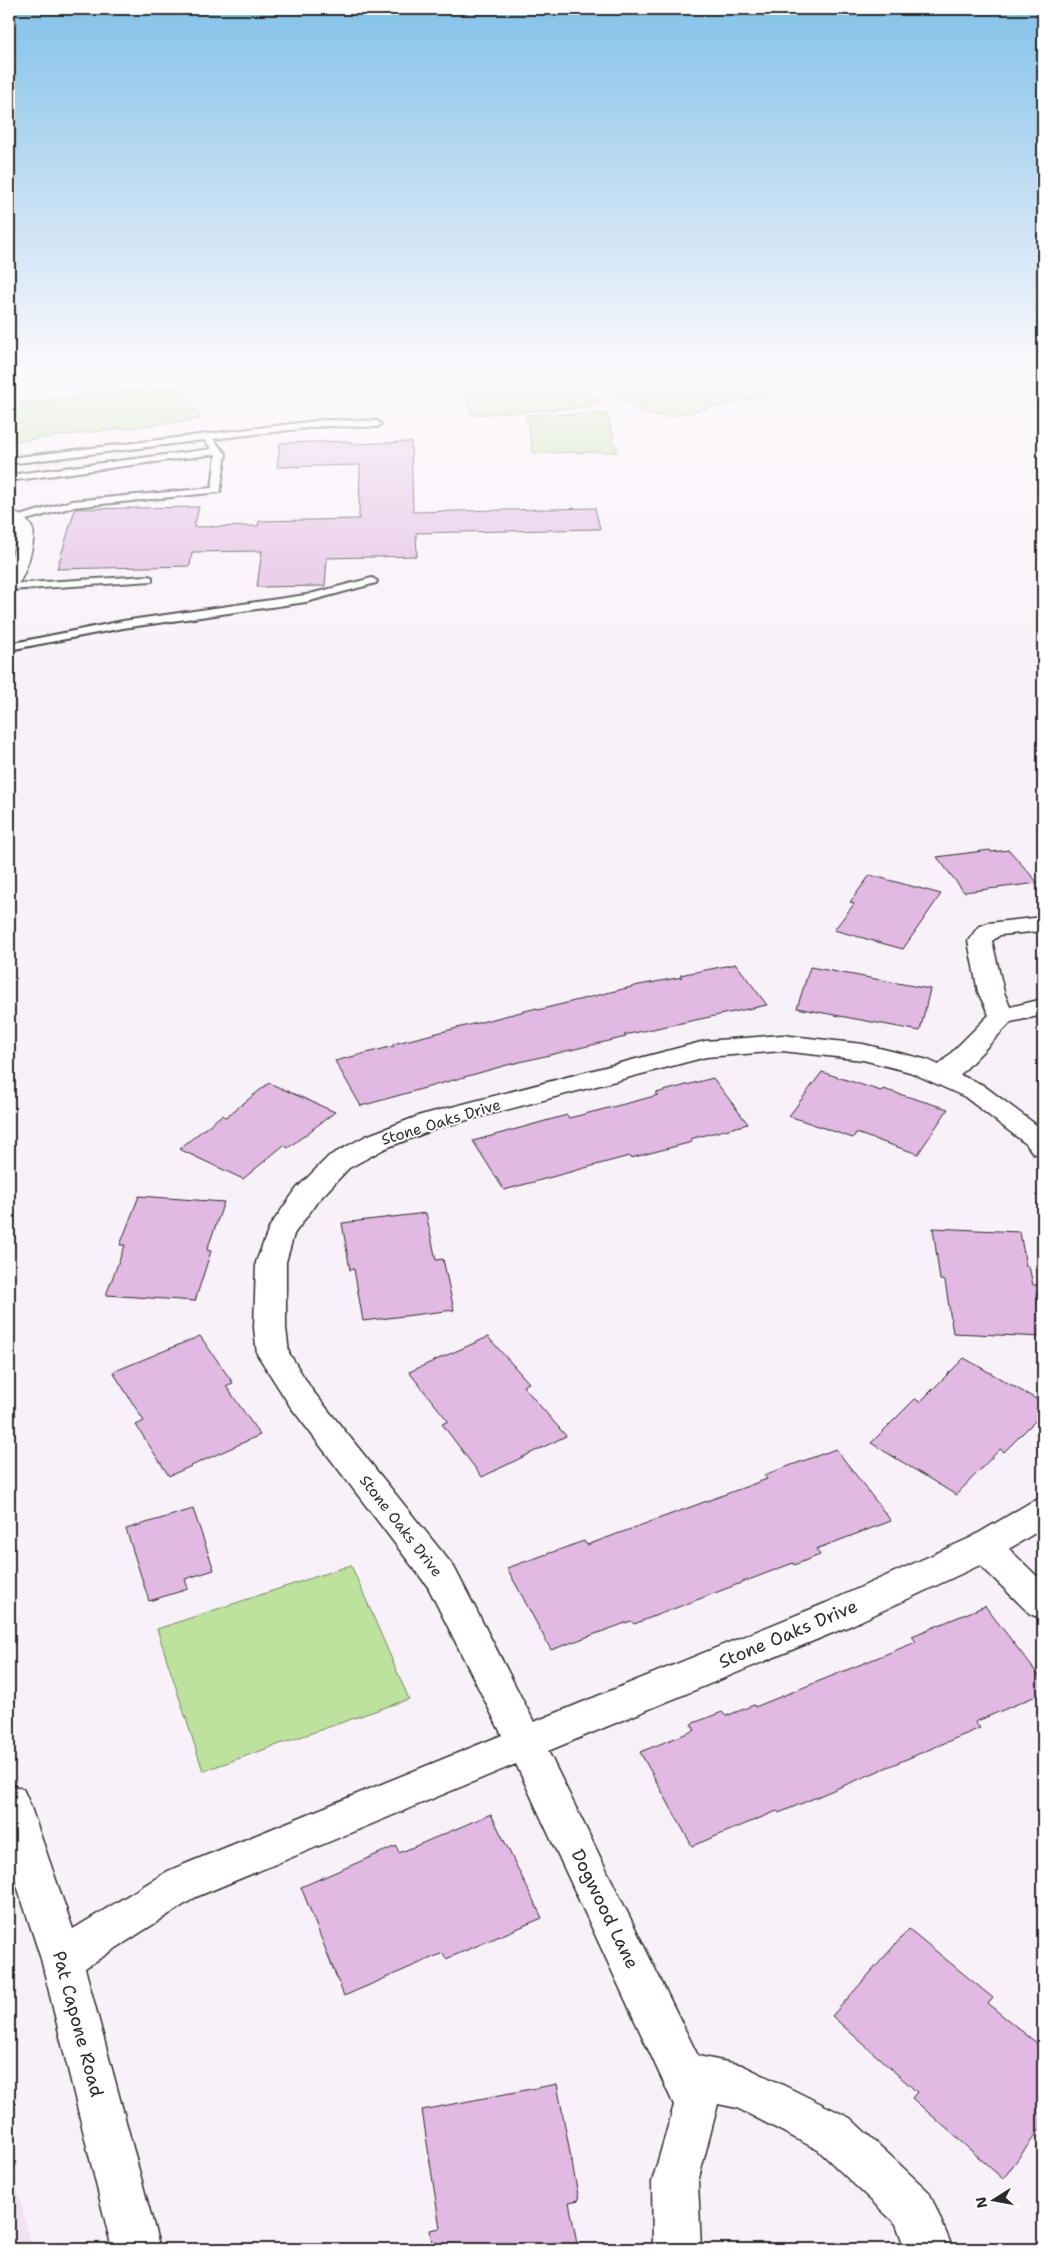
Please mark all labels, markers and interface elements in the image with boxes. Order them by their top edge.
street label: Stone Oaks Drive [379,1094,503,1150]
street label: Stone Oaks Drive [355,1471,447,1581]
street label: Stone Oaks Drive [715,1594,861,1674]
street label: Dogwood Lane [566,1845,644,1973]
street label: Pat Capone Road [47,1948,109,2100]
north arrow [970,2176,1020,2226]
text: N [971,2195,991,2210]

